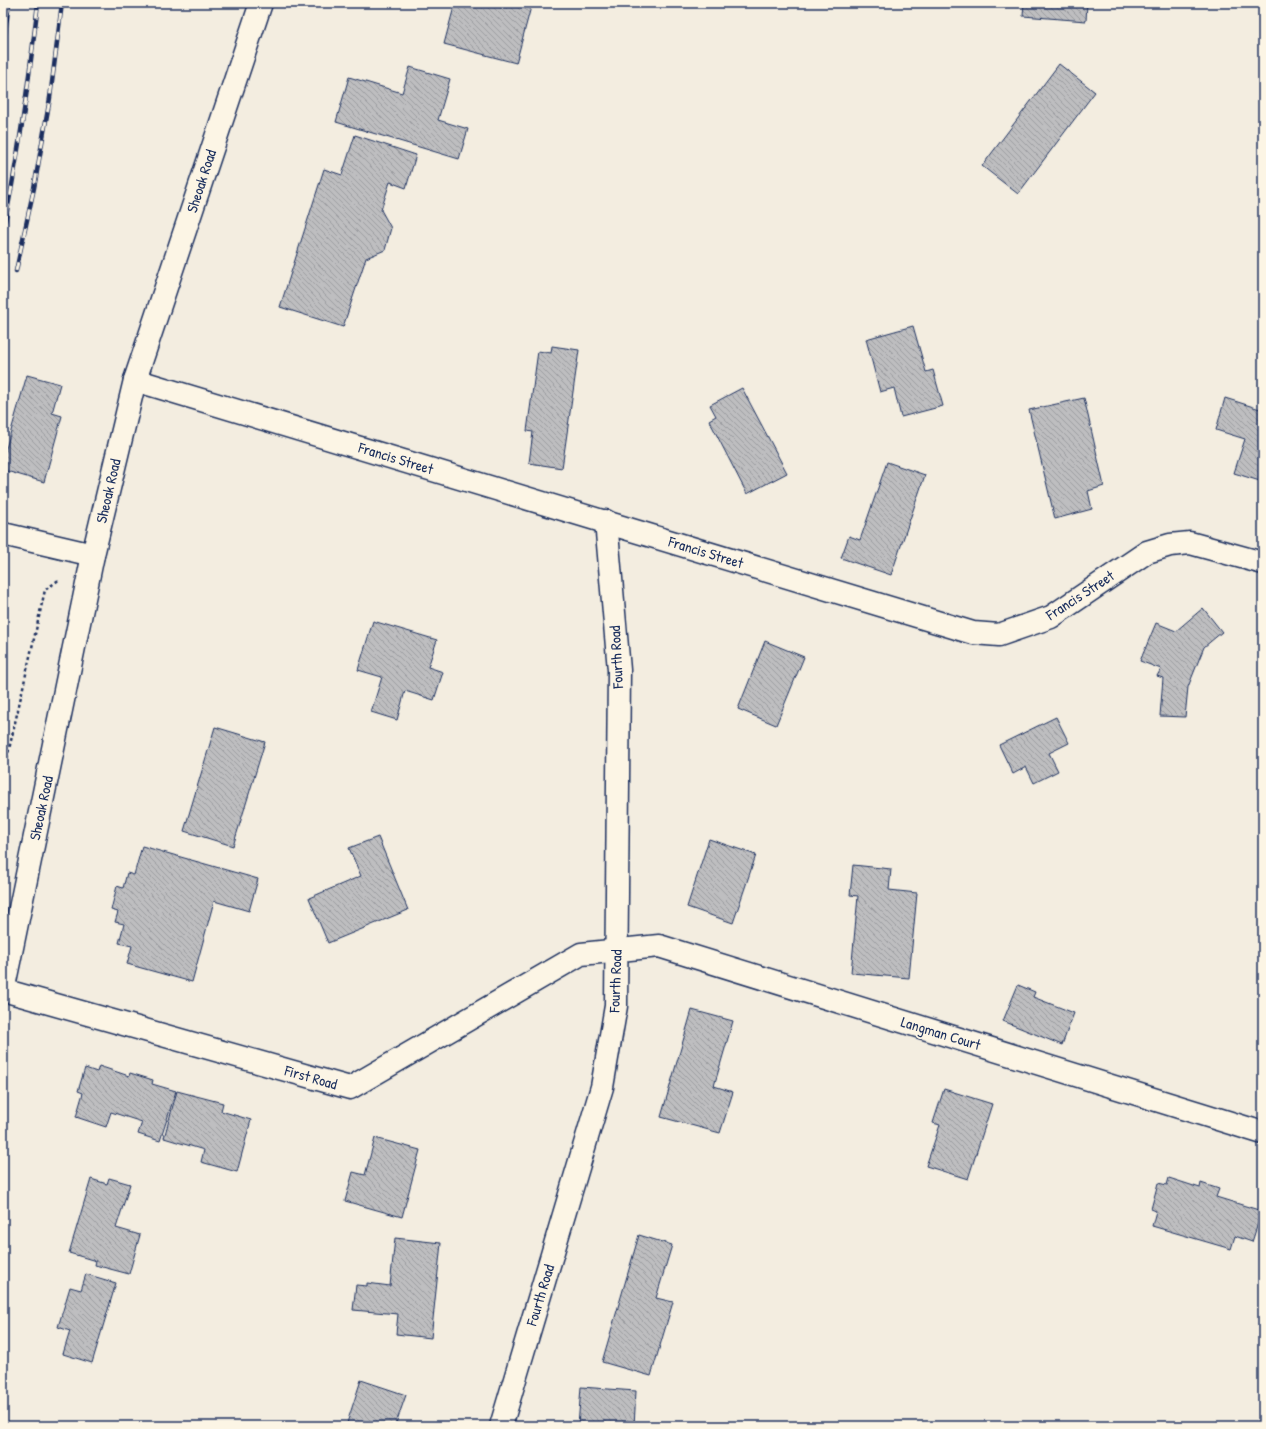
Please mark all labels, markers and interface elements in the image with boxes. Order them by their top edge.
street label: Sheoak Road [181,147,221,215]
street label: Francis Street [355,436,437,480]
street label: Sheoak Road [90,457,126,525]
street label: Francis Street [665,530,747,574]
street label: Francis Street [1041,565,1119,625]
street label: Fourth Road [604,625,628,690]
street label: Sheoak Road [24,774,58,842]
street label: Fourth Road [603,949,627,1014]
street label: Langman Court [899,1011,984,1055]
street label: First Road [281,1059,340,1095]
street label: Fourth Road [520,1262,559,1329]

